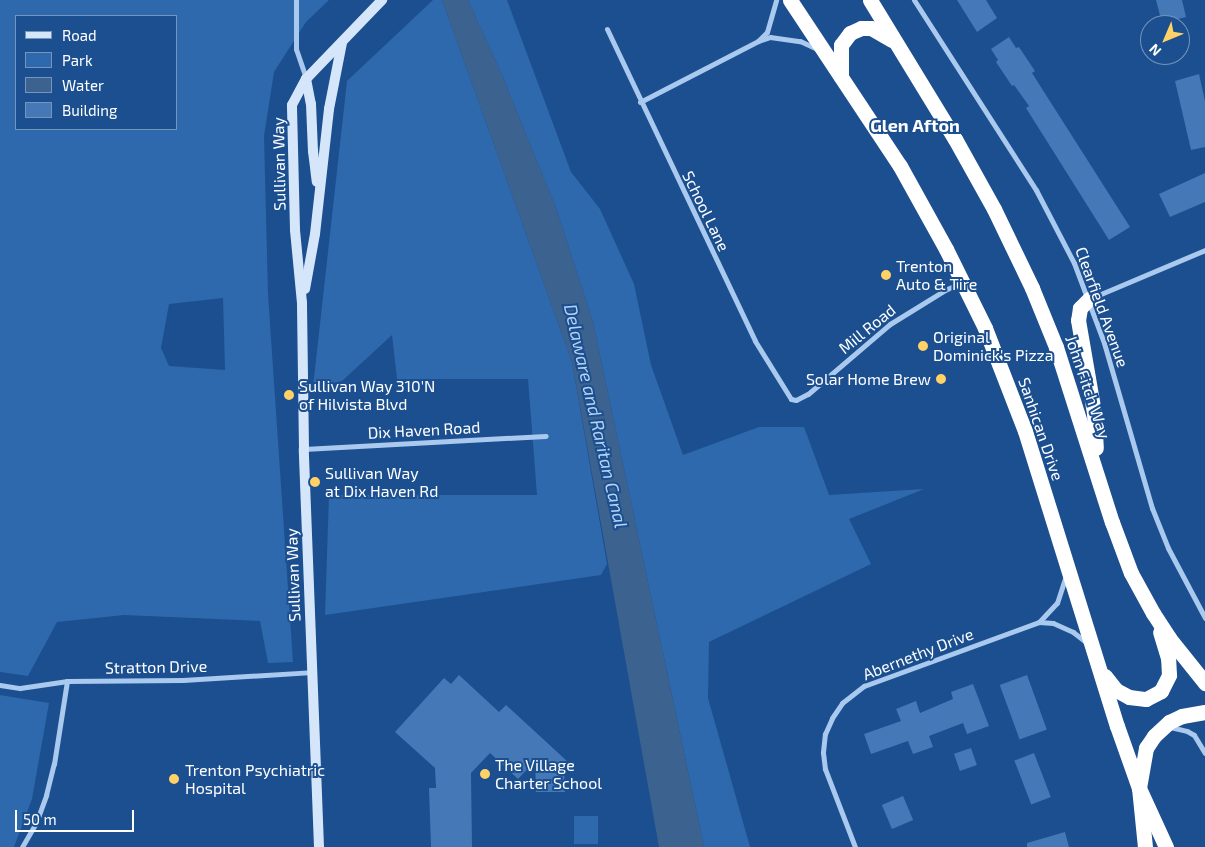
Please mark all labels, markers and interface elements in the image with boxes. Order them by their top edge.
legend [15,15,178,130]
north arrow [1140,15,1190,65]
text: Road [62,26,97,44]
text: N [1145,41,1164,60]
text: Park [62,51,93,69]
text: Water [62,76,104,94]
text: Building [62,101,117,119]
district label: Glen Afton [870,114,960,136]
street label: Sullivan Way [269,117,289,211]
street label: School Lane [678,167,734,255]
street label: Clearfield Avenue [1071,244,1133,370]
place label: Trenton Auto & Tire [896,256,978,294]
marker: Trenton Auto & Tire [880,269,892,281]
street label: Mill Road [835,300,899,358]
water label: Delaware and Raritan Canal [560,302,632,530]
place label: Original Dominick's Pizza [933,327,1053,365]
street label: John Fitch Way [1061,333,1115,441]
marker: Original Dominick's Pizza [917,340,929,352]
place label: Solar Home Brew [806,369,931,389]
marker: Solar Home Brew [935,373,947,385]
street label: Sanhican Drive [1014,375,1068,483]
place label: Sullivan Way 310'N of Hilvista Blvd [299,376,436,414]
marker: Sullivan Way 310'N of Hilvista Blvd [283,389,295,401]
street label: Dix Haven Road [367,417,481,443]
place label: Sullivan Way at Dix Haven Rd [325,463,438,501]
marker: Sullivan Way at Dix Haven Rd [309,476,321,488]
street label: Sullivan Way [282,528,304,622]
street label: Abernethy Drive [860,624,976,684]
street label: Stratton Drive [105,657,207,677]
place label: The Village Charter School [495,755,602,793]
place label: Trenton Psychiatric Hospital [185,760,325,798]
marker: The Village Charter School [479,768,491,780]
marker: Trenton Psychiatric Hospital [167,772,181,786]
scale bar [18,800,136,832]
text: 50 m [23,810,57,828]

